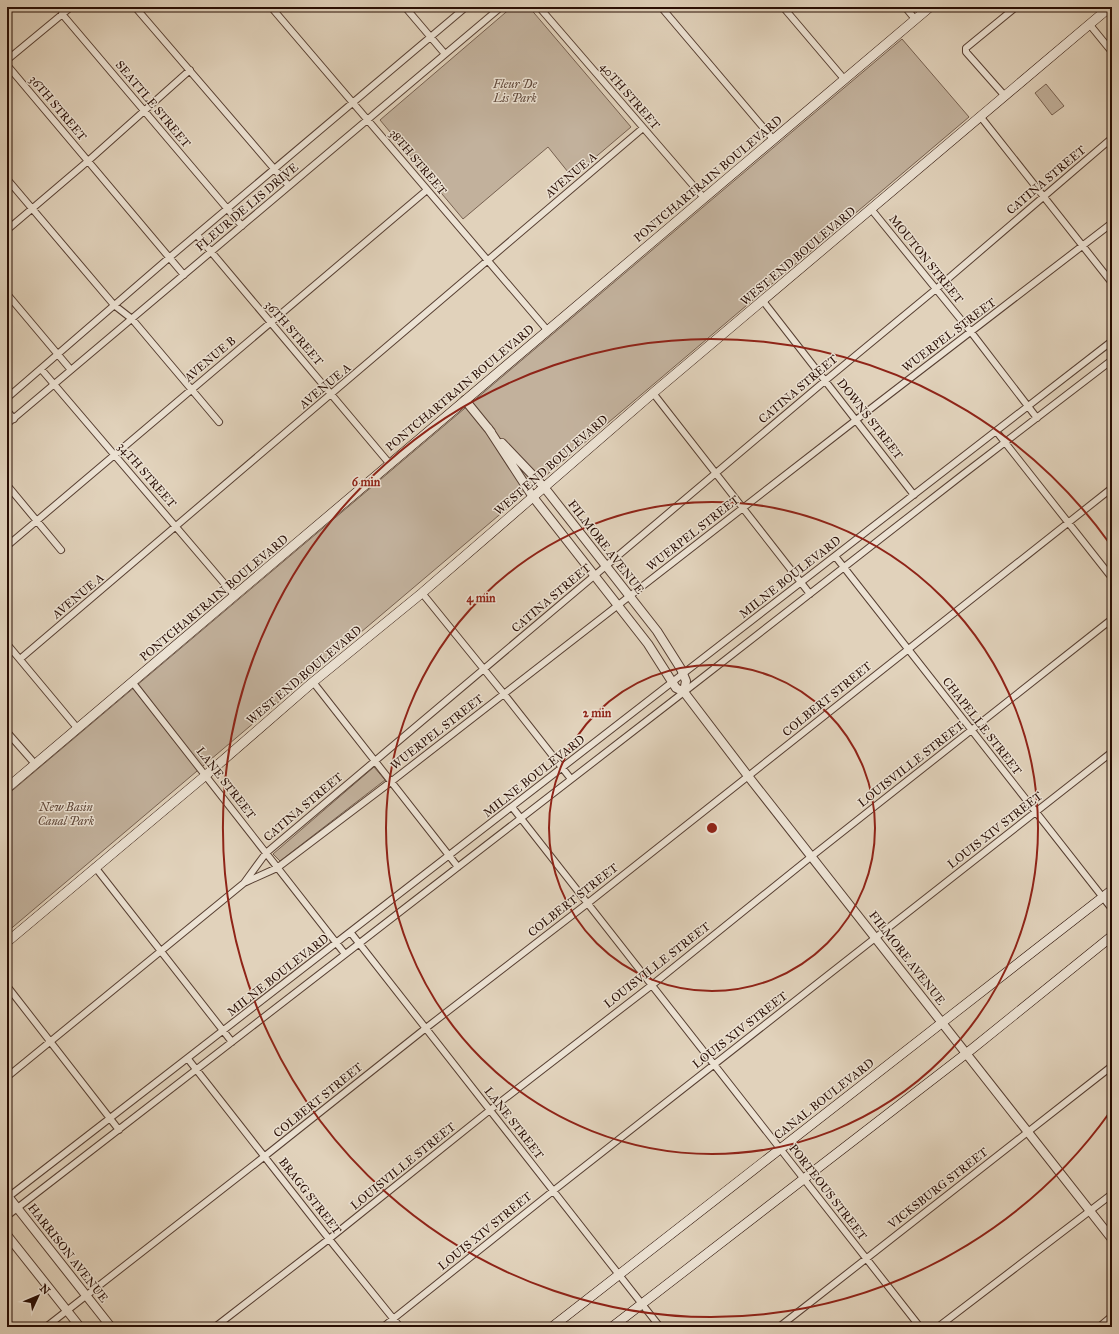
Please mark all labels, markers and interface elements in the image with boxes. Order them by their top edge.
street label: SEATTLE STREET [113,58,193,150]
street label: 40TH STREET [597,60,663,132]
street label: 36TH STREET [27,72,89,144]
park label: Fleur De Lis Park [492,77,537,105]
street label: PONTCHARTRAIN BOULEVARD [631,113,785,245]
street label: 38TH STREET [386,126,450,198]
street label: CATINA STREET [1004,143,1088,217]
street label: AVENUE A [542,149,600,201]
street label: FLEUR DE LIS DRIVE [193,160,301,254]
street label: WEST END BOULEVARD [738,204,858,308]
street label: MOUTON STREET [886,212,966,306]
street label: WUERPEL STREET [899,295,999,375]
street label: 36TH STREET [262,298,326,368]
street label: PONTCHARTRAIN BOULEVARD [383,322,537,454]
street label: AVENUE B [181,333,239,385]
street label: CATINA STREET [756,352,840,426]
street label: AVENUE A [296,360,354,412]
street label: DOWNS STREET [834,376,906,462]
street label: WEST END BOULEVARD [491,412,611,518]
street label: 34TH STREET [115,440,179,510]
text: 6 min [352,475,381,489]
street label: WUERPEL STREET [644,492,742,574]
street label: FILMORE AVENUE [565,497,647,597]
street label: PONTCHARTRAIN BOULEVARD [137,532,291,664]
street label: MILNE BOULEVARD [736,533,844,621]
street label: CATINA STREET [509,561,593,635]
street label: AVENUE A [49,570,107,622]
text: 4 min [466,591,496,606]
street label: WEST END BOULEVARD [244,623,364,727]
street label: COLBERT STREET [780,659,874,739]
street label: CHAPELLE STREET [940,674,1024,778]
street label: WUERPEL STREET [388,691,486,773]
text: 2 min [583,706,612,720]
street label: LOUISVILLE STREET [855,718,967,810]
street label: MILNE BOULEVARD [480,732,588,820]
street label: LANE STREET [194,744,258,822]
street label: CATINA STREET [261,770,345,844]
street label: LOUIS XIV STREET [945,789,1045,871]
park label: New Basin Canal Park [38,800,95,828]
centre of rings [705,821,719,835]
street label: COLBERT STREET [525,860,621,940]
street label: FILMORE AVENUE [866,908,948,1008]
street label: LOUISVILLE STREET [601,919,713,1011]
street label: MILNE BOULEVARD [224,931,332,1019]
street label: LOUIS XIV STREET [690,989,790,1071]
street label: CANAL BOULEVARD [771,1056,877,1142]
street label: COLBERT STREET [271,1060,365,1140]
street label: LANE STREET [482,1084,546,1162]
street label: LOUISVILLE STREET [348,1119,458,1213]
street label: PORTEOUS STREET [786,1141,870,1243]
street label: VICKSBURG STREET [885,1145,991,1232]
street label: BRAGG STREET [276,1155,344,1237]
street label: LOUIS XIV STREET [435,1189,535,1273]
street label: HARRISON AVENUE [25,1201,111,1305]
north arrow [18,1276,58,1316]

